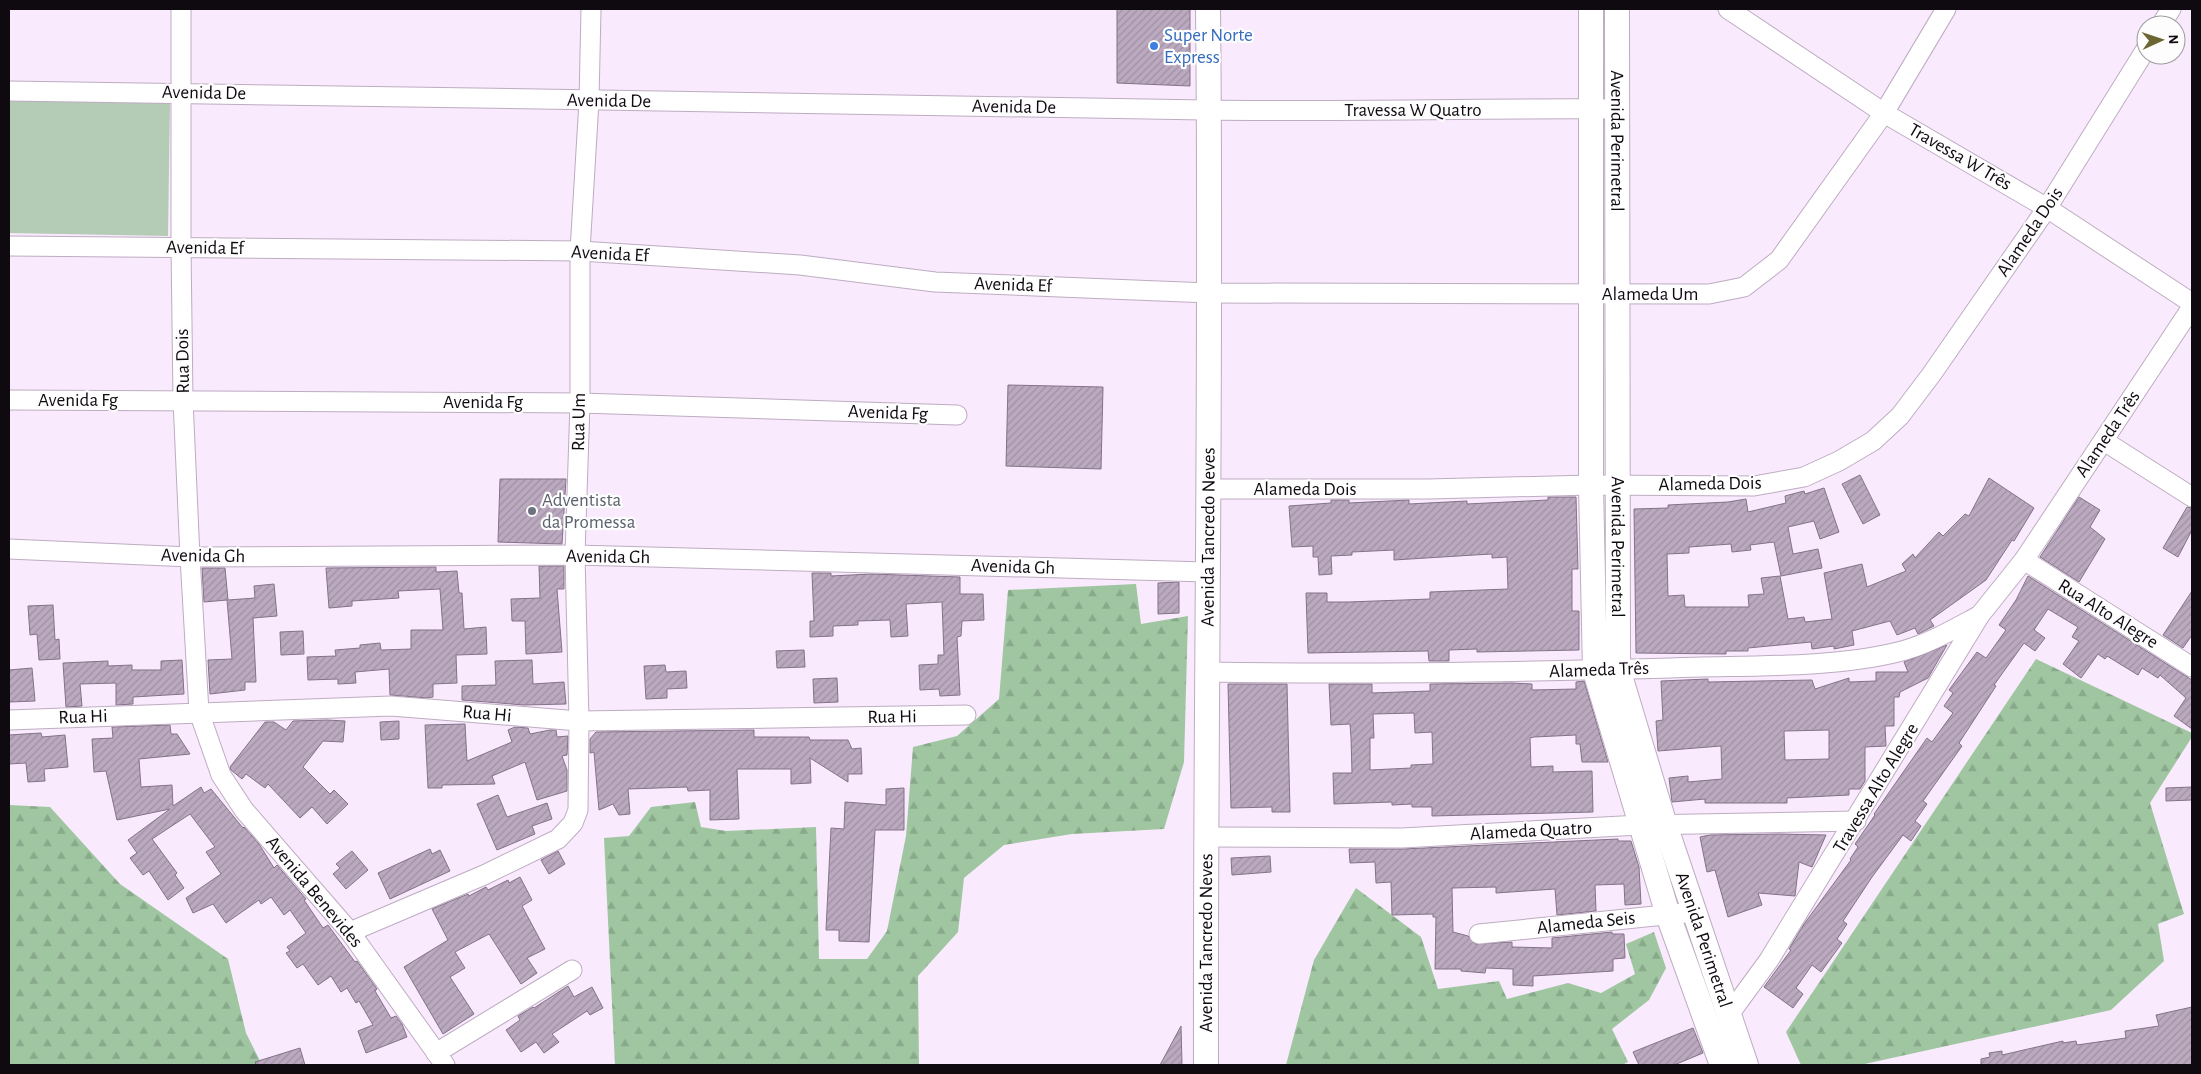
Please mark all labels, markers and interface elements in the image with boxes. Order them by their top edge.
north arrow [2136,15,2186,65]
place label: Super Norte Express [1164,26,1253,67]
text: N [2166,34,2180,45]
marker: Super Norte Express [1148,40,1160,52]
street label: Avenida Perimetral [1608,70,1627,212]
street label: Avenida De [162,83,246,103]
street label: Avenida De [567,91,651,111]
street label: Avenida De [972,97,1056,117]
street label: Travessa W Quatro [1344,101,1482,120]
street label: Travessa W Três [1905,120,2015,194]
street label: Alameda Dois [1993,184,2067,280]
street label: Avenida Ef [166,238,245,258]
street label: Avenida Ef [571,242,651,266]
street label: Avenida Ef [974,274,1053,296]
street label: Alameda Um [1602,285,1698,304]
street label: Rua Dois [173,328,193,394]
street label: Alameda Três [2072,387,2144,481]
street label: Avenida Fg [38,391,119,410]
street label: Avenida Fg [443,393,524,412]
street label: Rua Um [569,393,589,451]
street label: Avenida Fg [848,402,929,424]
street label: Avenida Tancredo Neves [1198,447,1218,627]
street label: Alameda Dois [1658,474,1762,494]
street label: Avenida Perimetral [1608,476,1627,618]
street label: Alameda Dois [1253,480,1357,499]
place label: Adventista da Promessa [542,491,636,532]
marker: Adventista da Promessa [526,505,538,517]
street label: Avenida Gh [161,546,245,566]
street label: Avenida Gh [566,547,650,567]
street label: Avenida Gh [970,556,1056,578]
street label: Rua Alto Alegre [2055,576,2161,652]
street label: Alameda Três [1549,659,1649,681]
street label: Rua Hi [462,702,512,726]
street label: Rua Hi [58,707,108,727]
street label: Rua Hi [867,707,917,727]
street label: Travessa Alto Alegre [1830,720,1922,856]
street label: Alameda Quatro [1470,818,1592,844]
street label: Avenida Benevides [262,833,366,951]
street label: Avenida Tancredo Neves [1196,853,1216,1033]
street label: Avenida Perimetral [1672,870,1735,1010]
street label: Alameda Seis [1536,908,1636,938]

